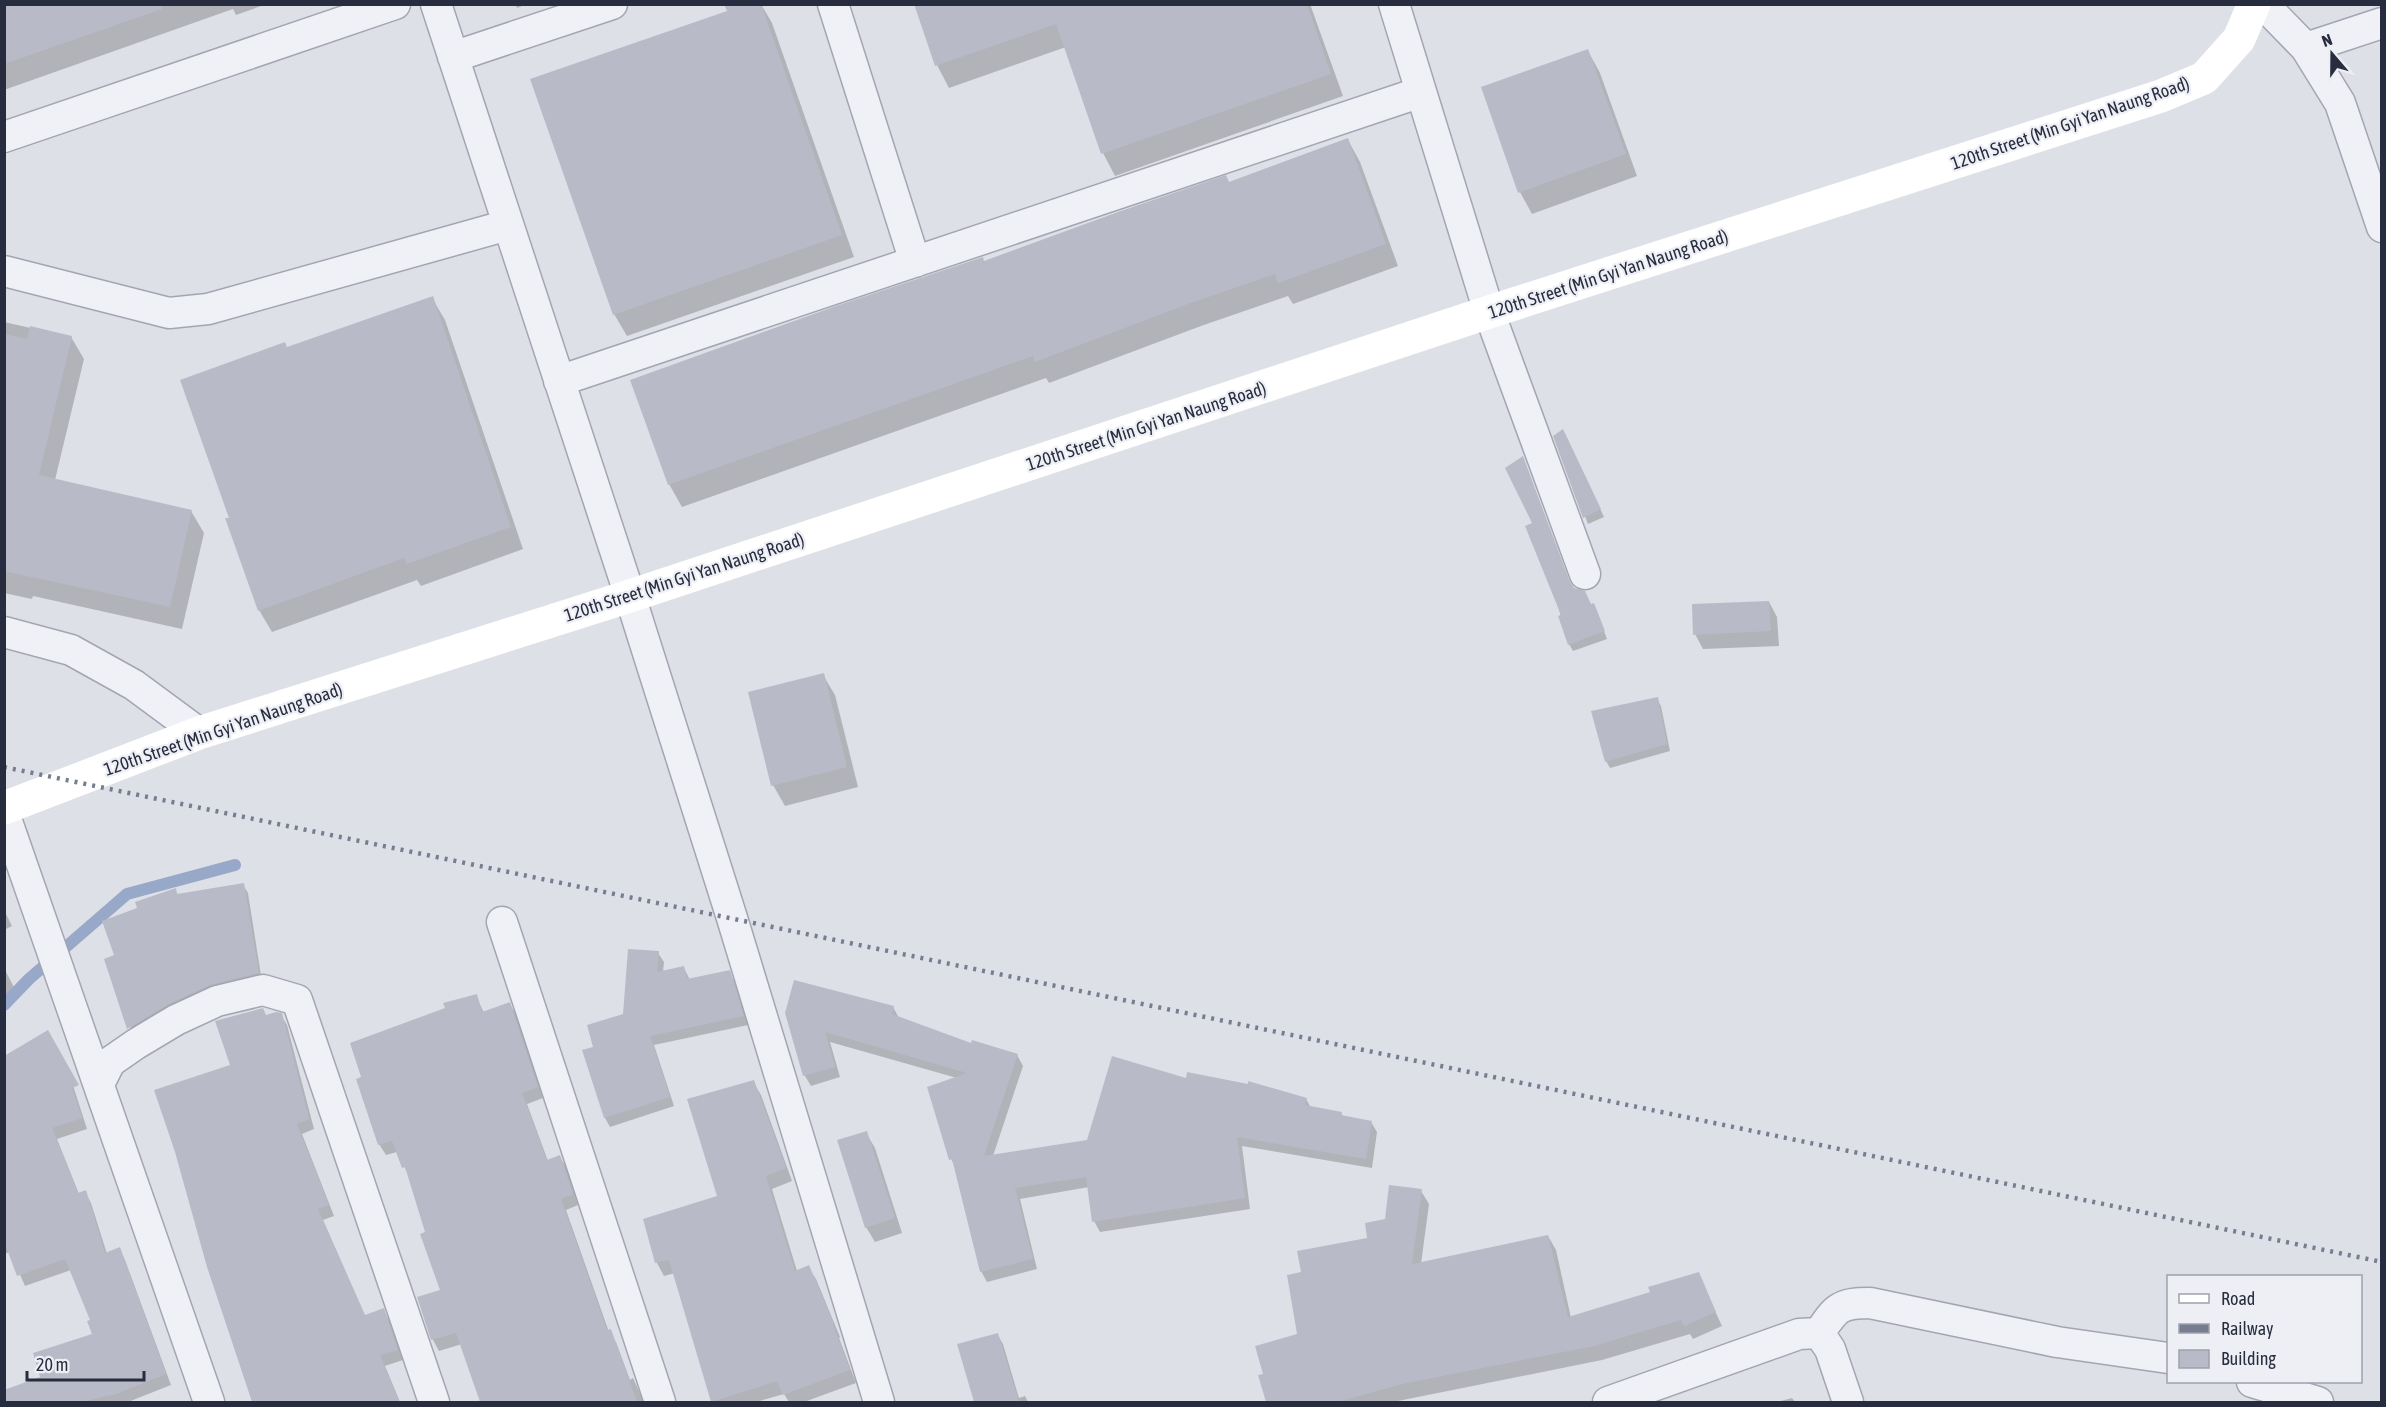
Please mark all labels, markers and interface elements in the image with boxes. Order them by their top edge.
north arrow [2302,24,2362,84]
text: N [2319,30,2334,50]
street label: 120th Street (Min Gyi Yan Naung Road) [1948,72,2192,174]
street label: 120th Street (Min Gyi Yan Naung Road) [1485,225,1731,323]
street label: 120th Street (Min Gyi Yan Naung Road) [1023,377,1269,475]
street label: 120th Street (Min Gyi Yan Naung Road) [561,528,807,626]
street label: 120th Street (Min Gyi Yan Naung Road) [101,678,345,780]
legend [2167,1275,2362,1383]
text: Road [2221,1288,2255,1309]
text: Railway [2221,1318,2273,1339]
scale bar [27,1344,144,1382]
text: Building [2221,1348,2276,1369]
text: 20 m [36,1354,68,1375]

